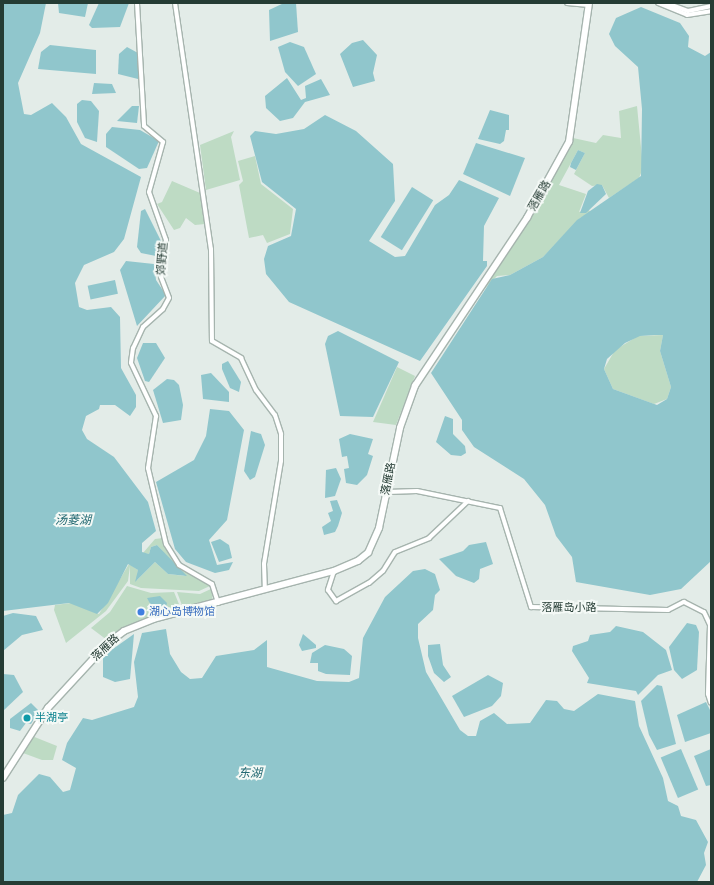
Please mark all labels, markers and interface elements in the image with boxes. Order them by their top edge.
street label: 落雁路 [526,178,554,214]
street label: 郊野道 [155,242,171,276]
street label: 落雁路 [379,462,399,496]
water label: 汤菱湖 [55,514,91,528]
street label: 落雁岛小路 [542,601,596,615]
place label: 湖心岛博物馆 [149,605,215,619]
marker: 湖心岛博物馆 [136,607,146,617]
street label: 落雁路 [89,632,123,664]
place label: 半湖亭 [35,711,68,725]
marker: 半湖亭 [22,713,32,723]
water label: 东湖 [238,767,262,781]

